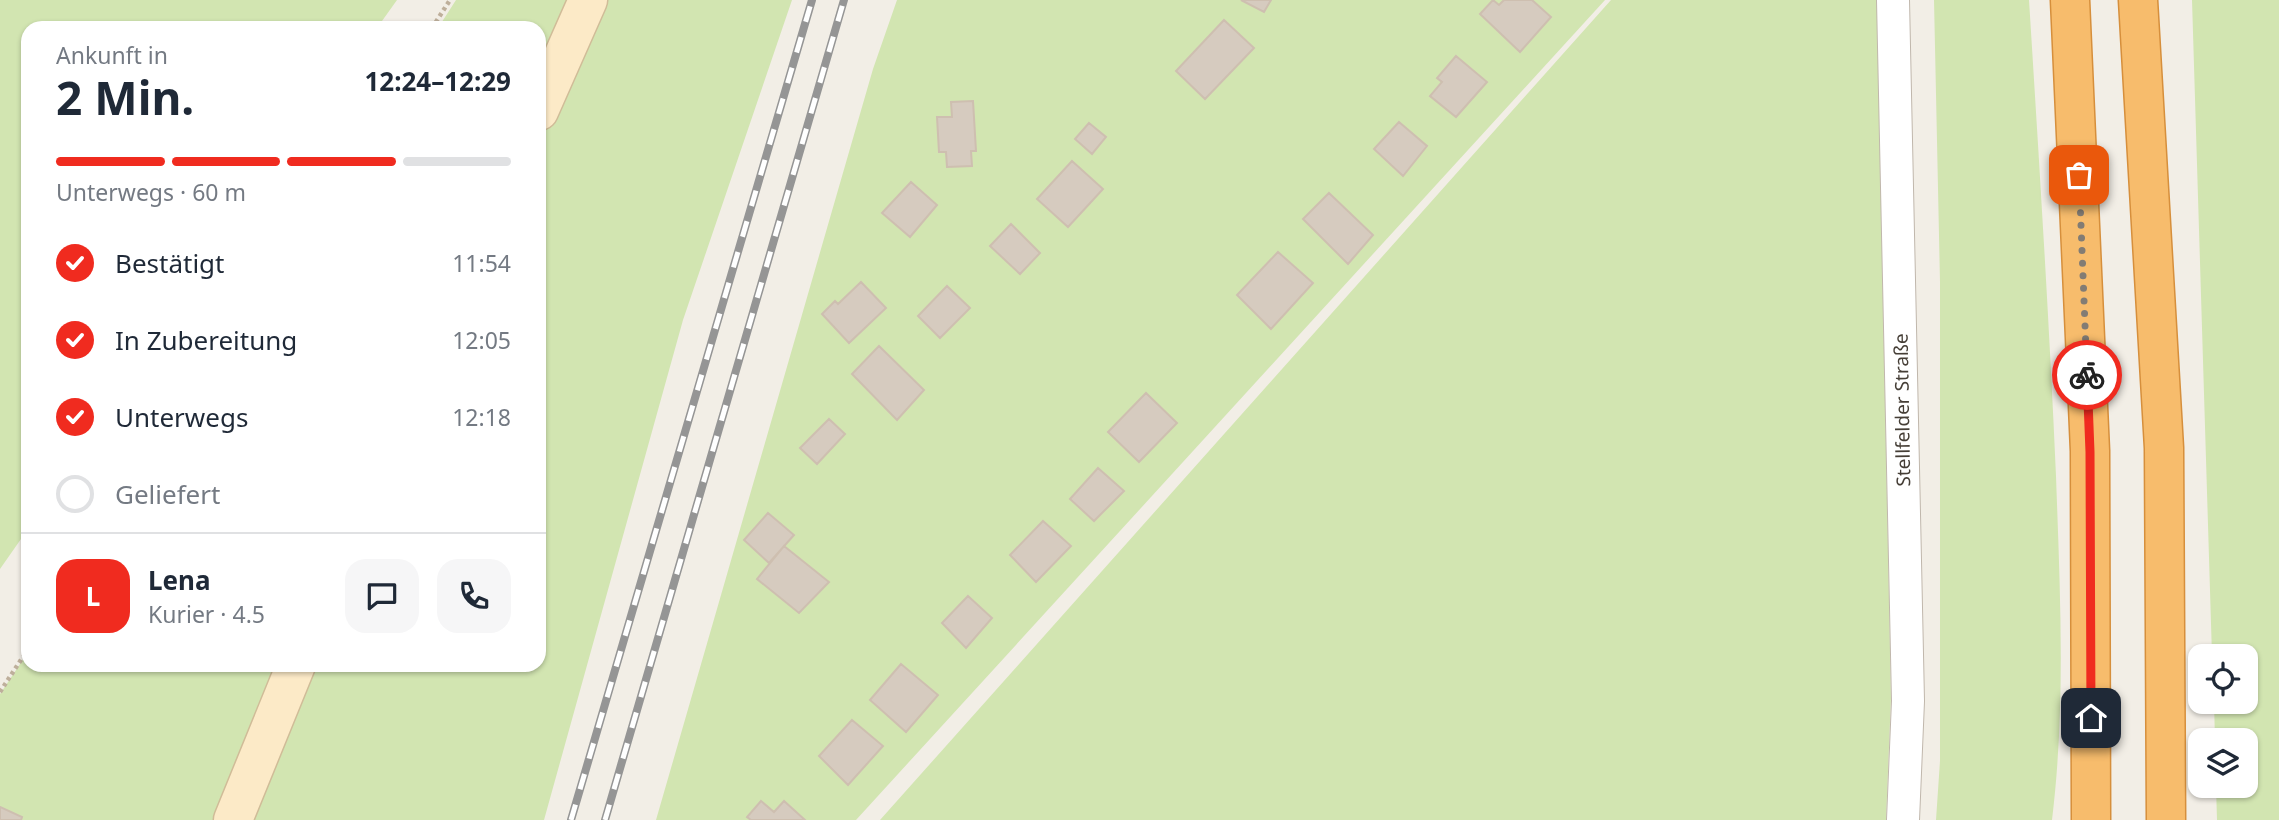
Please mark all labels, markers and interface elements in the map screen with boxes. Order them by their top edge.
text: Ankunft in [56,39,168,71]
text: 12:24–12:29 [364,63,511,99]
text: 2 Min. [56,66,194,128]
pin [2049,145,2109,205]
icon: bag [2060,156,2098,194]
text: Unterwegs · 60 m [56,176,246,208]
icon: check [56,244,94,282]
text: Bestätigt [115,245,224,281]
text: 11:54 [452,247,511,279]
icon: check [56,321,94,359]
text: In Zubereitung [115,322,297,358]
text: 12:05 [452,324,511,356]
street label: Stellfelder Straße [1888,333,1916,487]
courier [2052,340,2122,410]
icon: bike [2068,356,2106,394]
icon: check [56,398,94,436]
text: Unterwegs [115,399,248,435]
text: 12:18 [452,401,511,433]
text: Geliefert [115,476,220,512]
button: chat [345,559,419,633]
button: phone [437,559,511,633]
text: Lena [148,562,211,598]
text: L [86,578,100,614]
text: Kurier · 4.5 [148,598,265,630]
map controls [2188,644,2258,798]
button: locate [2188,644,2258,714]
pin [2061,688,2121,748]
icon: home [2072,699,2110,737]
button: layers [2188,728,2258,798]

